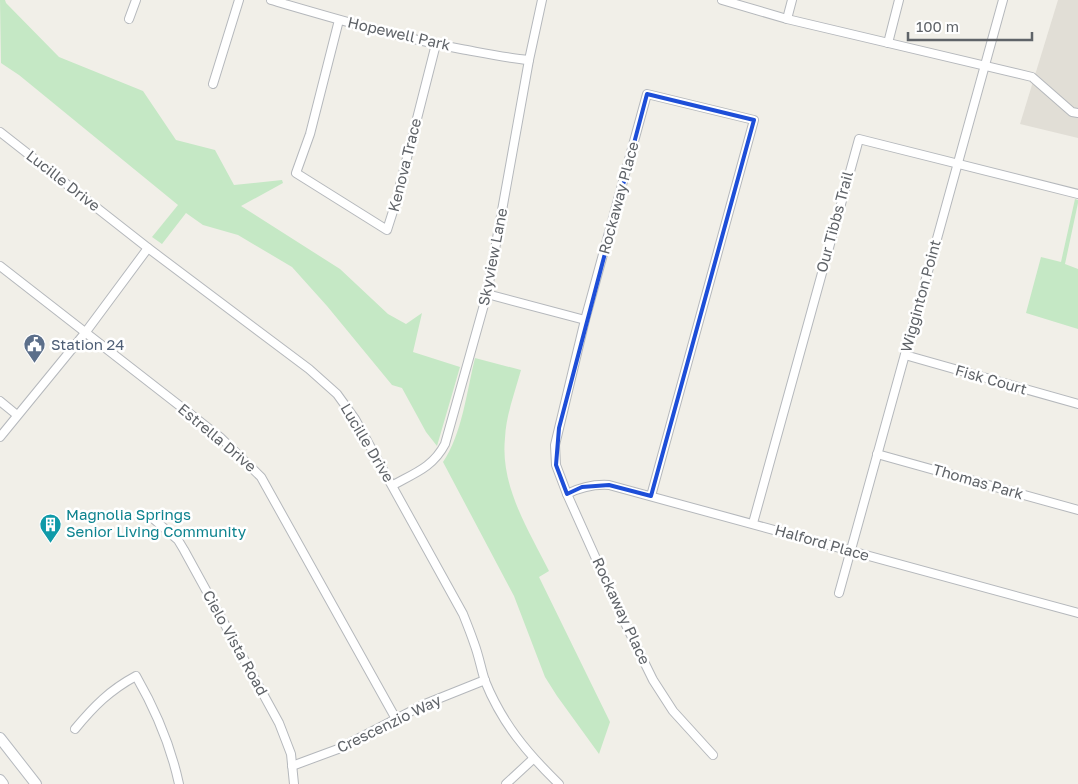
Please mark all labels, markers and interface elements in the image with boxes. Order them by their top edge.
scale bar [908,10,1032,42]
street label: Hopewell Park [346,12,453,54]
text: 100 m [916,17,959,35]
street label: Kenova Trace [384,116,424,213]
street label: Rockaway Place [594,139,642,256]
street label: Lucille Drive [23,146,104,215]
street label: Our Tibbs Trail [812,169,856,274]
street label: Skyview Lane [474,206,510,307]
street label: Wigginton Point [896,238,944,354]
public building icon: Station 24 [23,333,47,364]
place label: Station 24 [51,335,124,353]
street label: Fisk Court [953,360,1029,398]
street label: Estrella Drive [175,399,261,475]
street label: Lucille Drive [337,400,399,485]
street label: Thomas Park [931,460,1026,503]
place label: Magnolia Springs Senior Living Community [66,505,247,540]
building icon: Magnolia Springs Senior Living Community [38,512,62,543]
street label: Halford Place [773,520,872,564]
street label: Rockaway Place [589,554,655,667]
street label: Cielo Vista Road [200,587,272,698]
street label: Crescenzio Way [334,690,444,756]

